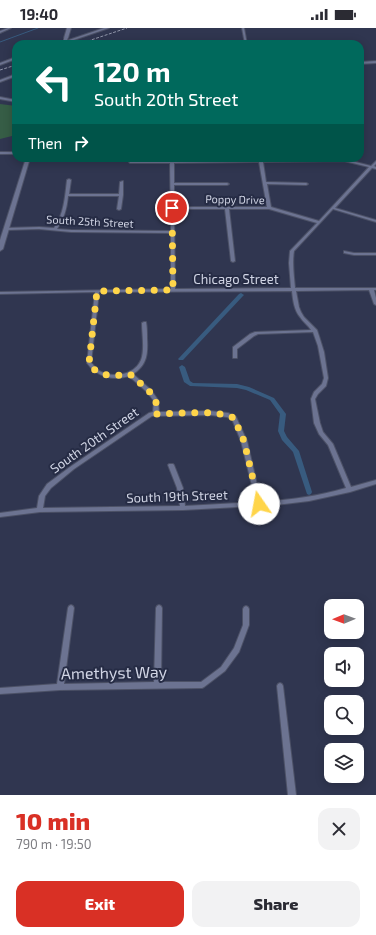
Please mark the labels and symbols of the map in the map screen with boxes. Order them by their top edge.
pin [155,191,189,225]
street label: Poppy Drive [205,192,265,206]
street label: South 25th Street [46,212,134,230]
street label: Chicago Street [193,271,279,287]
street label: South 20th Street [47,404,141,476]
position arrow [238,483,280,525]
street label: South 19th Street [126,486,228,506]
north arrow [324,599,364,639]
street label: Amethyst Way [61,662,168,682]

